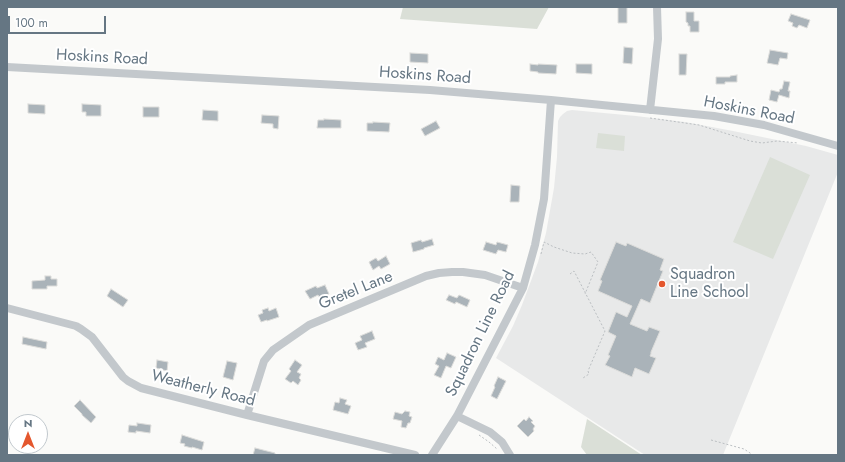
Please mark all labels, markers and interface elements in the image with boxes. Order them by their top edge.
scale bar [10,8,108,34]
text: 100 m [15,14,48,32]
street label: Hoskins Road [56,46,148,70]
street label: Hoskins Road [378,63,472,89]
street label: Hoskins Road [702,93,796,129]
place label: Squadron Line School [670,265,749,303]
street label: Gretel Lane [316,267,396,315]
street label: Squadron Line Road [442,268,520,400]
marker: Squadron Line School [657,279,667,289]
street label: Weatherly Road [149,367,257,411]
north arrow [8,414,48,454]
text: N [24,415,32,431]

